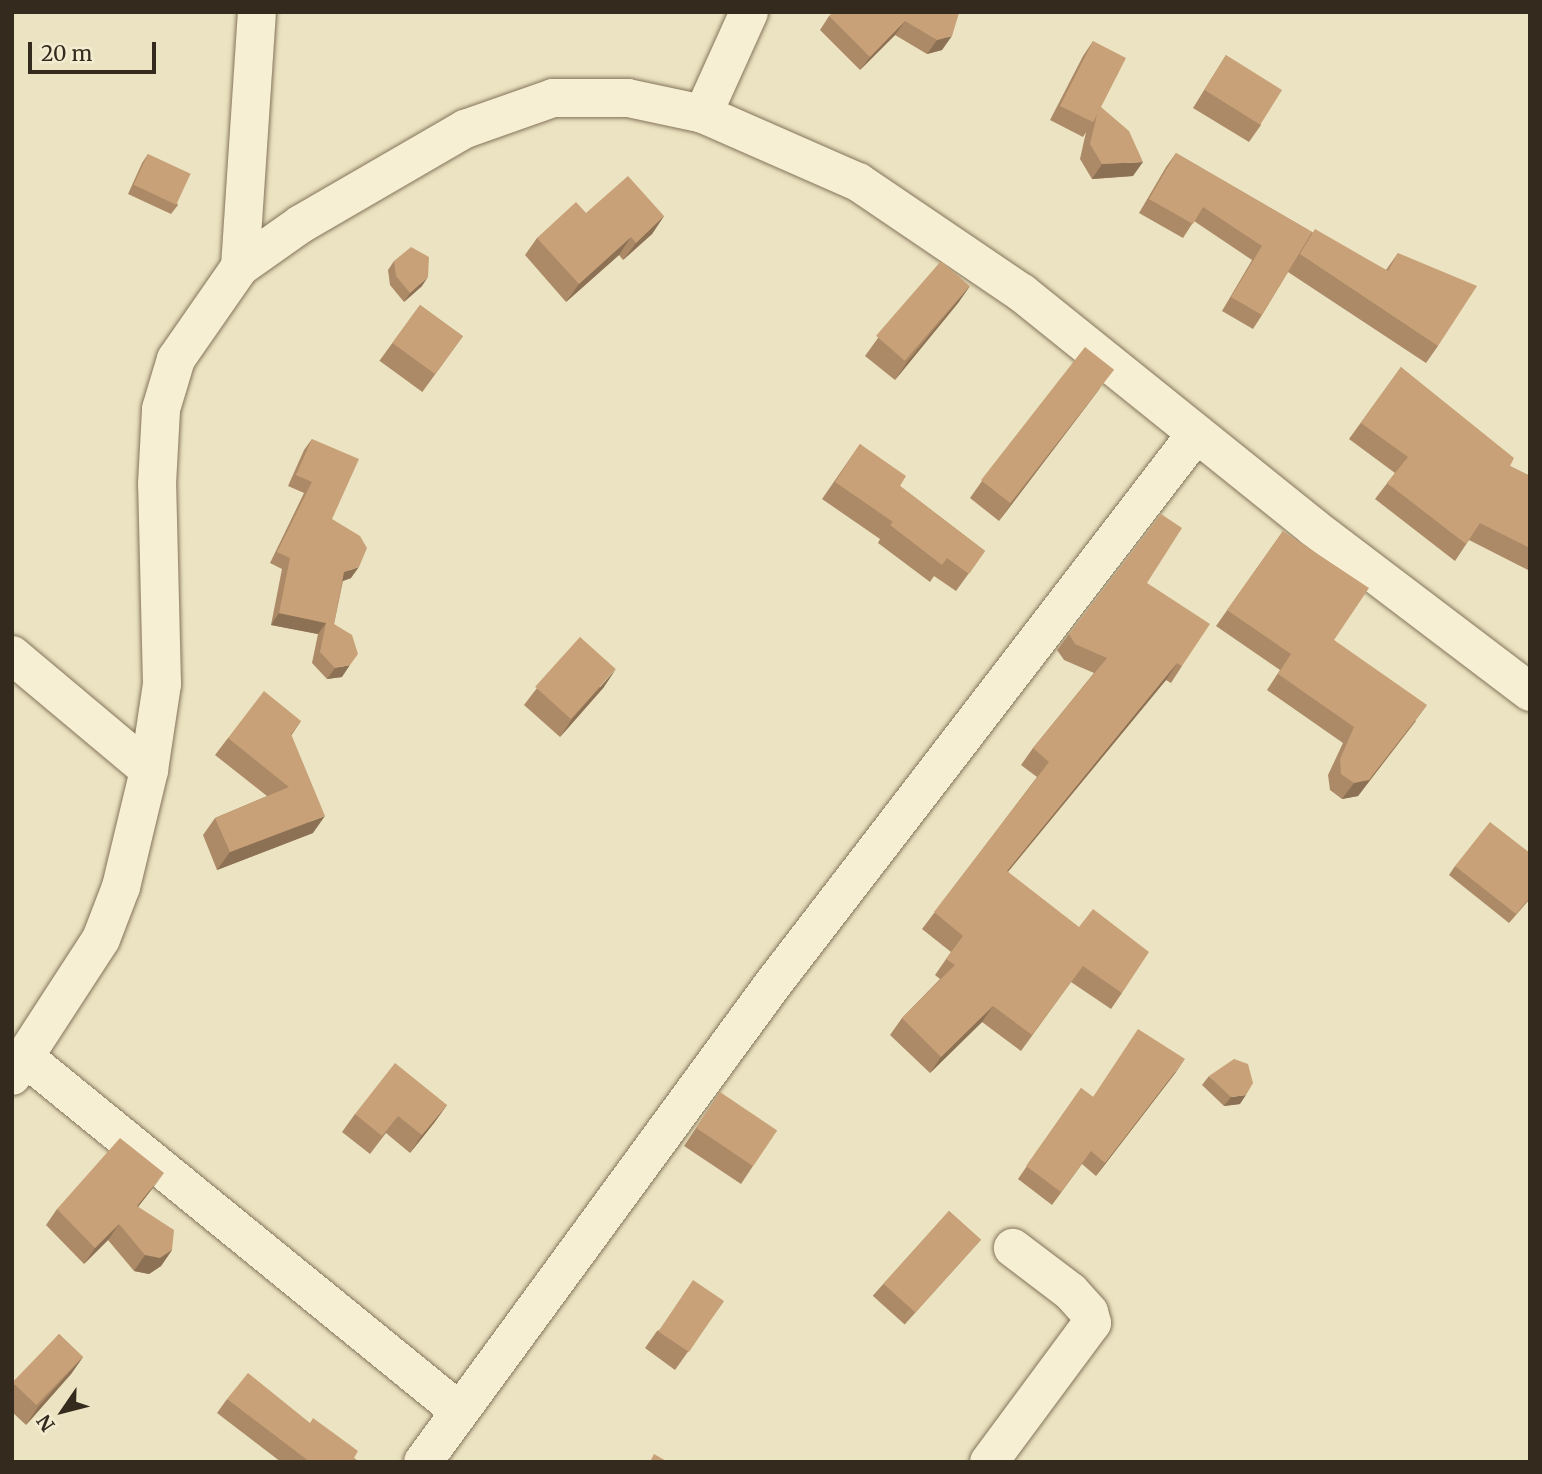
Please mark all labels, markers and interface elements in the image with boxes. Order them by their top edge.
scale bar [32,28,159,72]
text: 20 m [41,40,92,67]
north arrow [28,1376,98,1446]
text: N [32,1410,60,1436]

